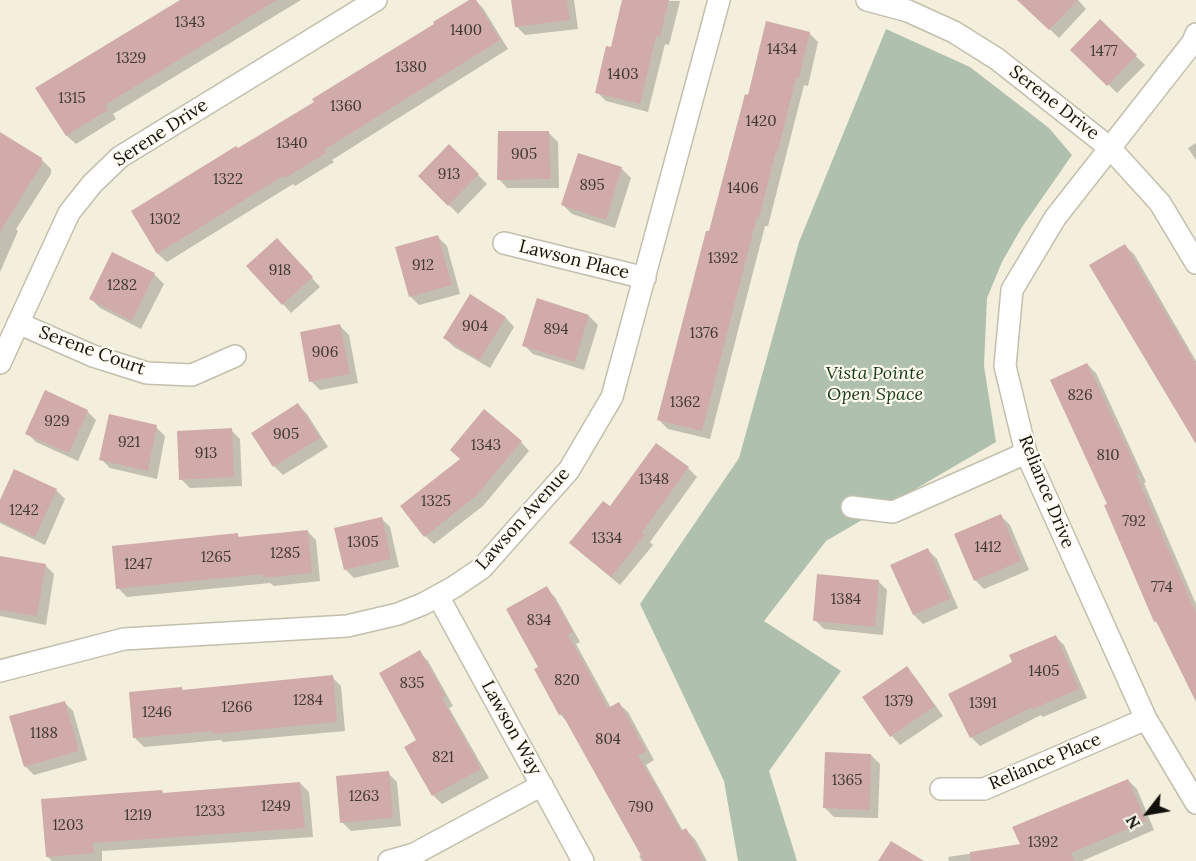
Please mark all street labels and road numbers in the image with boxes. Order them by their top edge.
street label: Serene Drive [1005,61,1103,145]
street label: Serene Drive [110,95,212,171]
street label: Lawson Place [517,236,631,284]
street label: Serene Court [36,322,148,380]
street label: Reliance Drive [1013,432,1079,552]
street label: Lawson Avenue [472,464,574,574]
street label: Lawson Way [476,677,546,779]
street label: Reliance Place [986,729,1104,795]

